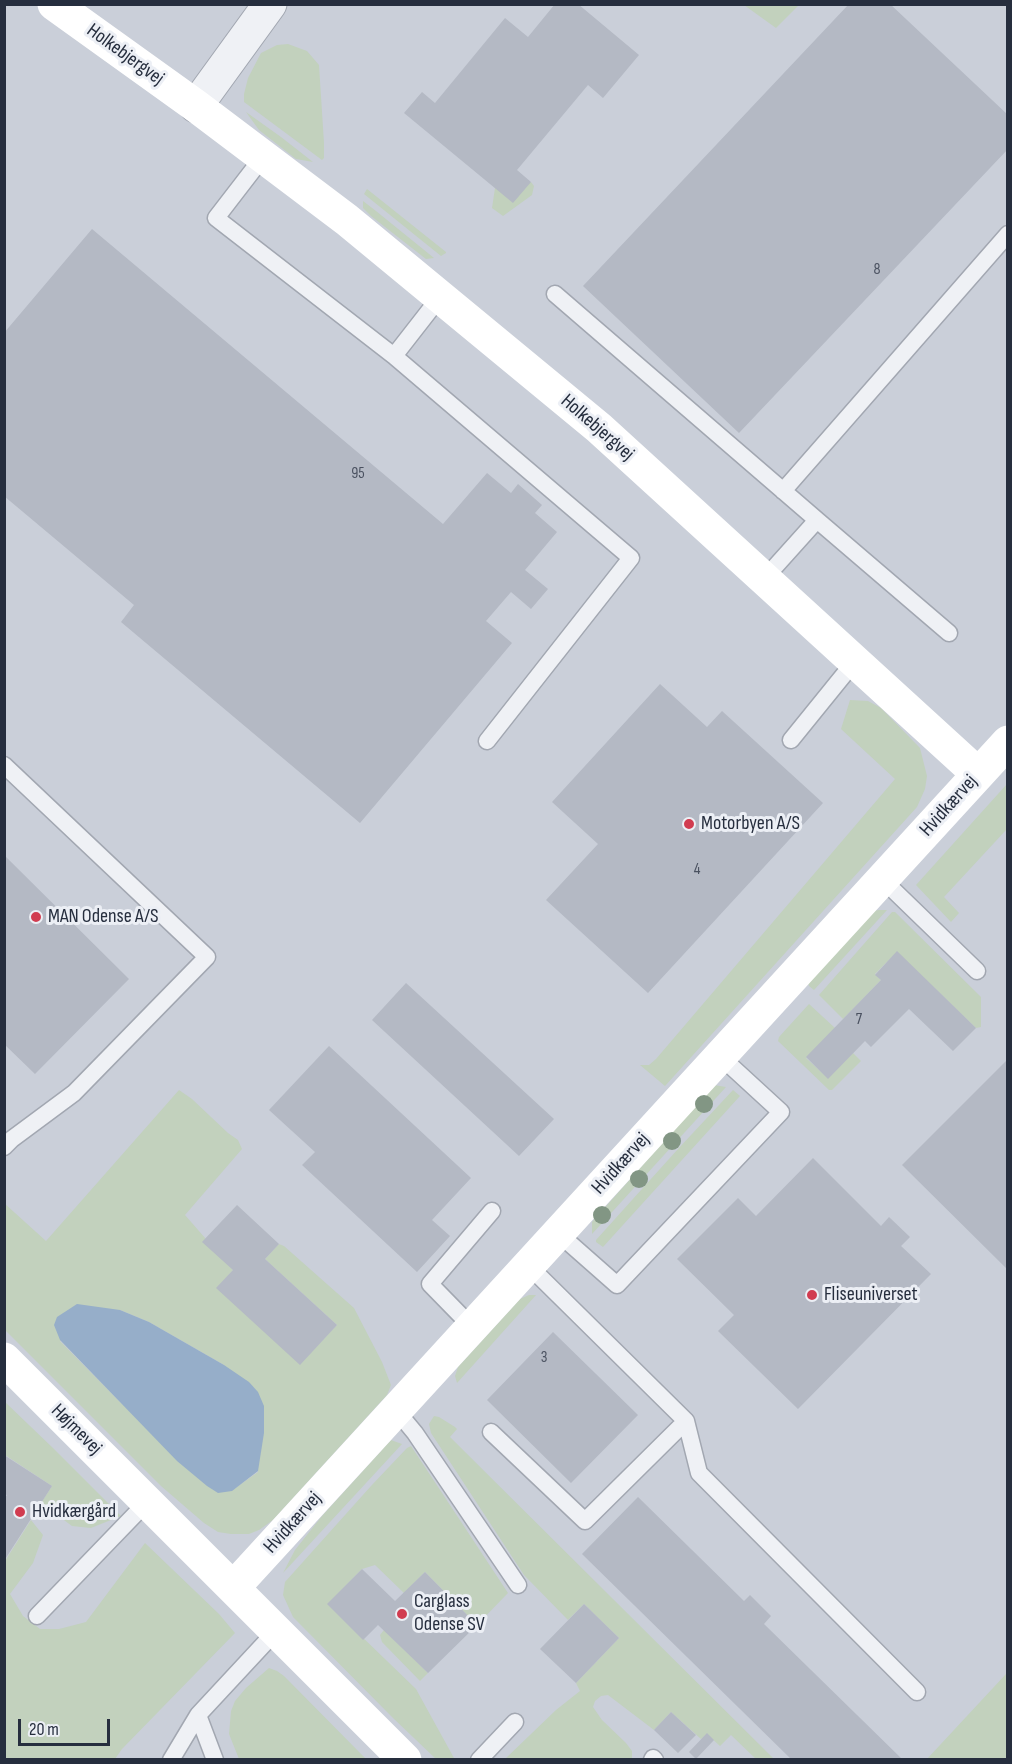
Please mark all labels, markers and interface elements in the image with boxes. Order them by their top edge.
street label: Holkebjergvej [82,19,168,91]
house number: 8 [873,260,881,280]
street label: Holkebjergvej [555,390,639,466]
house number: 95 [351,464,365,484]
street label: Hvidkærvej [915,770,983,842]
place label: Motorbyen A/S [701,812,800,836]
marker: Motorbyen A/S [682,817,696,831]
house number: 4 [694,860,700,880]
place label: MAN Odense A/S [48,905,159,929]
marker: MAN Odense A/S [29,910,43,924]
house number: 7 [856,1010,862,1030]
street label: Hvidkærvej [587,1128,655,1200]
place label: Fliseuniverset [824,1283,918,1307]
marker: Fliseuniverset [805,1288,819,1302]
house number: 3 [541,1348,547,1368]
street label: Højmevej [46,1400,106,1460]
street label: Hvidkærvej [259,1487,327,1559]
place label: Hvidkærgård [32,1500,116,1524]
marker: Hvidkærgård [13,1505,27,1519]
place label: Carglass Odense SV [414,1590,485,1637]
marker: Carglass Odense SV [395,1607,409,1621]
scale bar [21,1707,112,1745]
text: 20 m [29,1719,59,1740]

